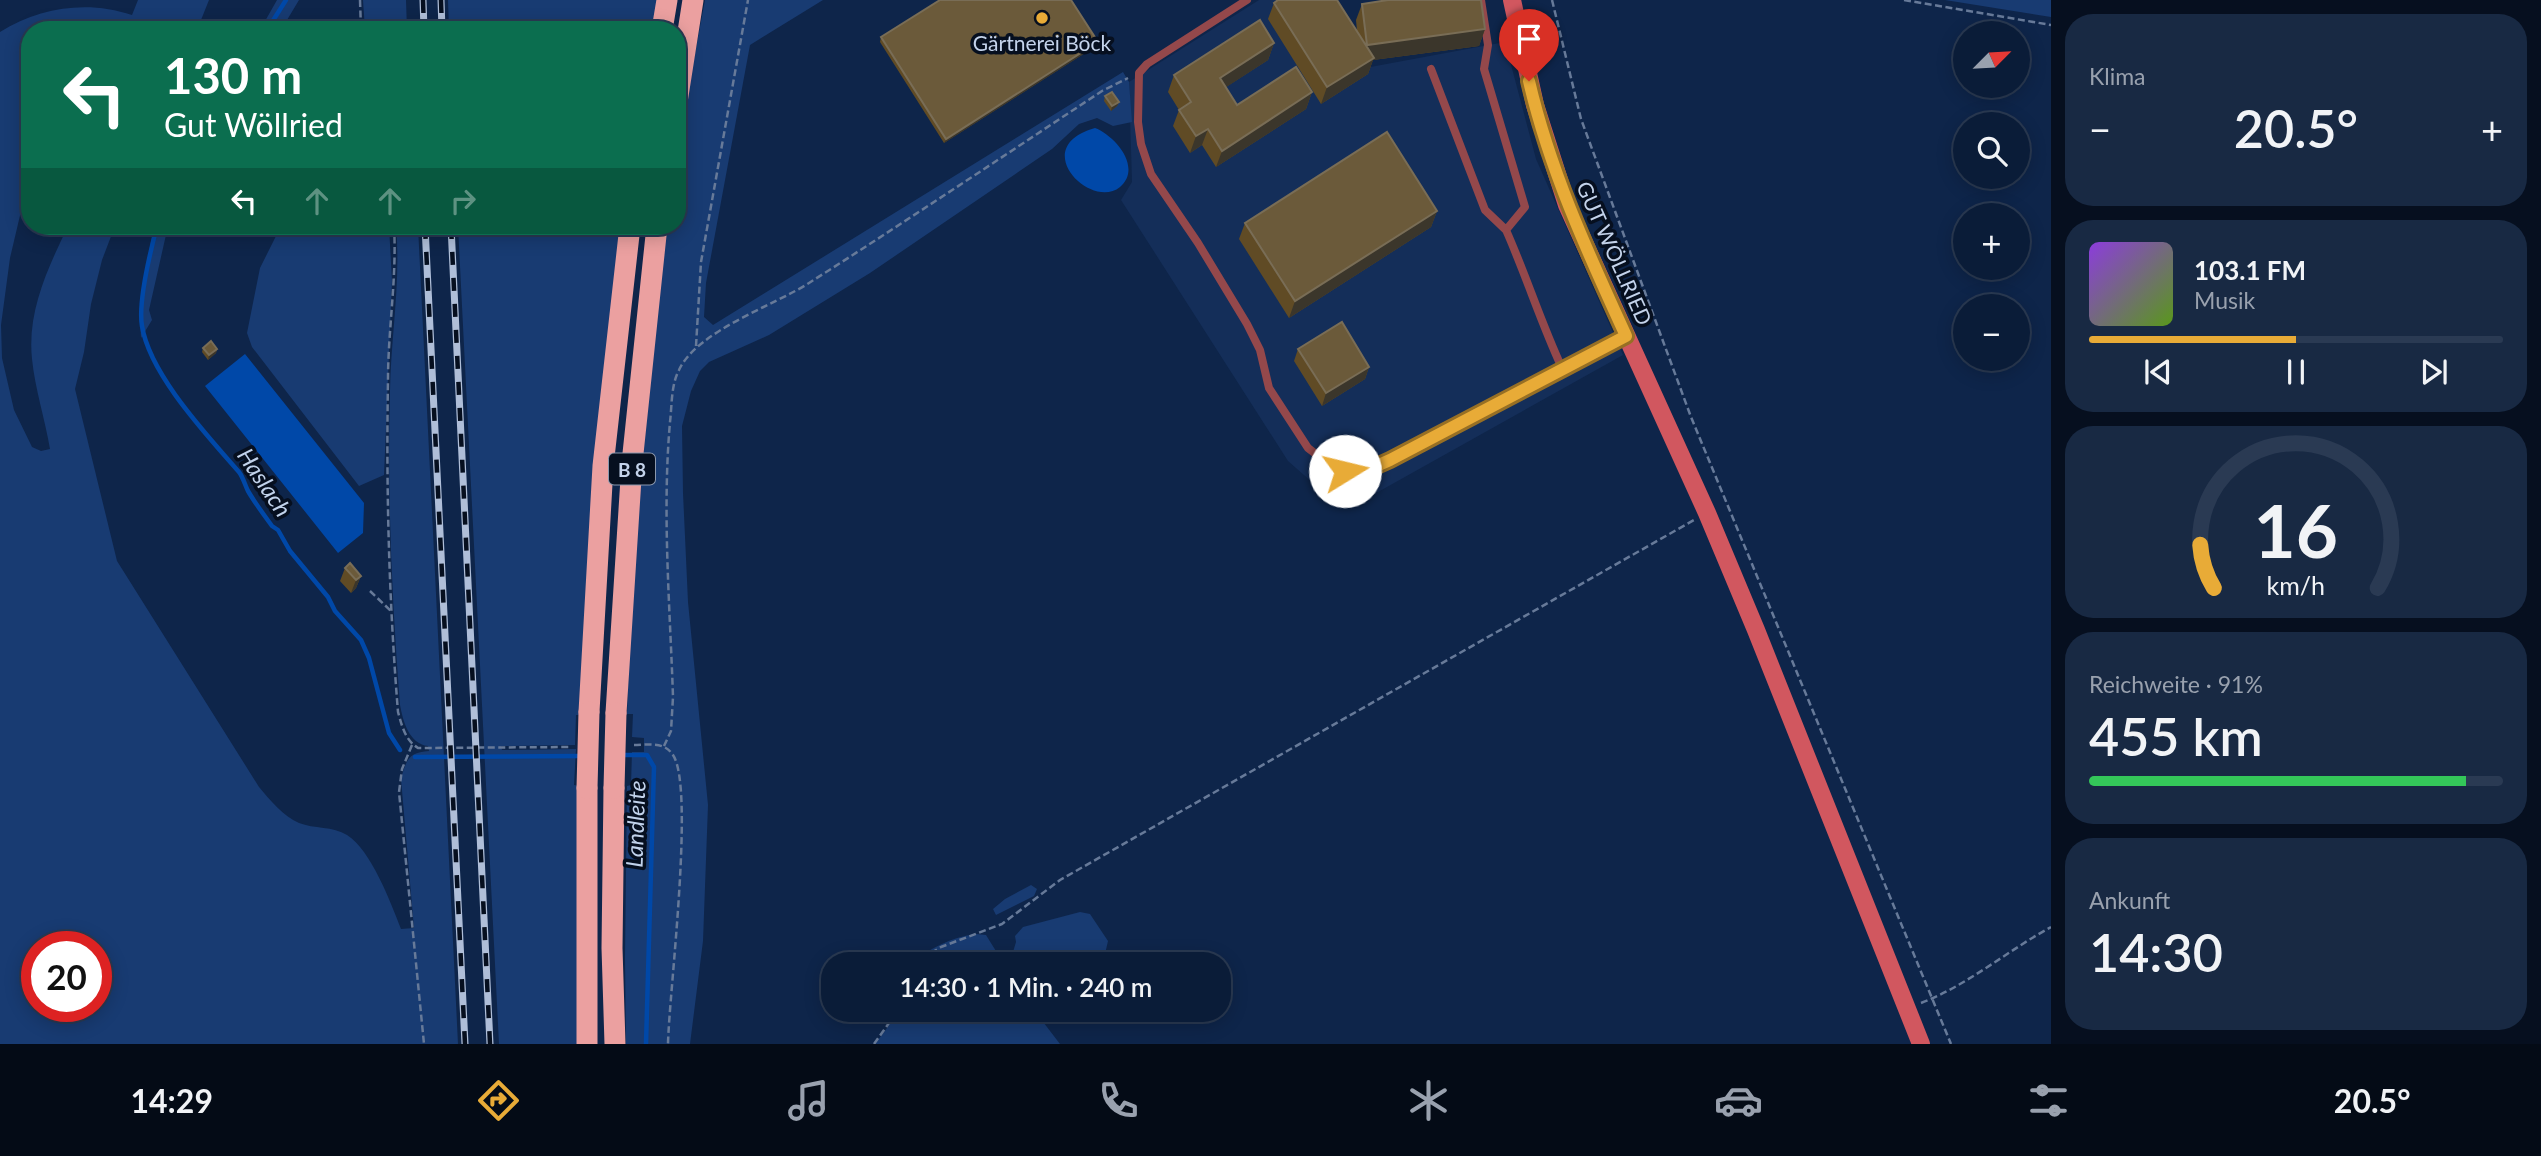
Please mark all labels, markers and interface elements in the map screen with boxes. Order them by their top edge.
pin [1499,9,1559,81]
marker: Gärtnerei Böck [1034,10,1050,26]
icon: arrive [1510,20,1548,58]
north arrow [1953,21,2030,98]
map controls [1953,21,2030,371]
place label: Gärtnerei Böck [973,30,1112,55]
text: 130 m [164,46,302,104]
icon: left [49,49,140,140]
text: Klima [2089,62,2146,90]
text: 20.5° [2234,97,2358,159]
text: Gut Wöllried [164,105,343,144]
text: − [2089,106,2111,152]
text: + [2481,106,2503,152]
button: search [1953,112,2030,189]
street label: GUT WÖLLRIED [1572,177,1658,329]
icon: left [225,182,263,220]
icon: ahead [298,182,336,220]
icon: ahead [371,182,409,220]
icon: right [444,182,482,220]
button: + [1953,203,2030,280]
text: 103.1 FM [2194,254,2306,286]
text: Musik [2194,286,2255,314]
button: − [1953,294,2030,371]
icon: previous [2139,353,2177,391]
icon: pause [2277,353,2315,391]
icon: next [2415,353,2453,391]
position arrow [1308,434,1382,508]
water label: Haslach [232,442,298,522]
road number: B 8 [609,454,655,484]
text: 16 [2254,486,2338,574]
text: km/h [2267,570,2325,600]
text: Reichweite · 91% [2089,670,2263,698]
text: 455 km [2089,705,2263,767]
water label: Landleite [619,780,651,868]
text: Ankunft [2089,886,2170,914]
text: 14:30 [2089,921,2223,983]
speed limit sign: 20 [21,931,112,1022]
text: 14:30 · 1 Min. · 240 m [900,971,1152,1003]
icon: directions [474,1076,523,1125]
icon: music [784,1076,833,1125]
icon: phone [1094,1076,1143,1125]
icon: climate [1404,1076,1453,1125]
icon: car [1714,1076,1763,1125]
icon: filters [2024,1076,2073,1125]
text: 14:29 [130,1081,213,1120]
text: 20.5° [2334,1081,2410,1120]

